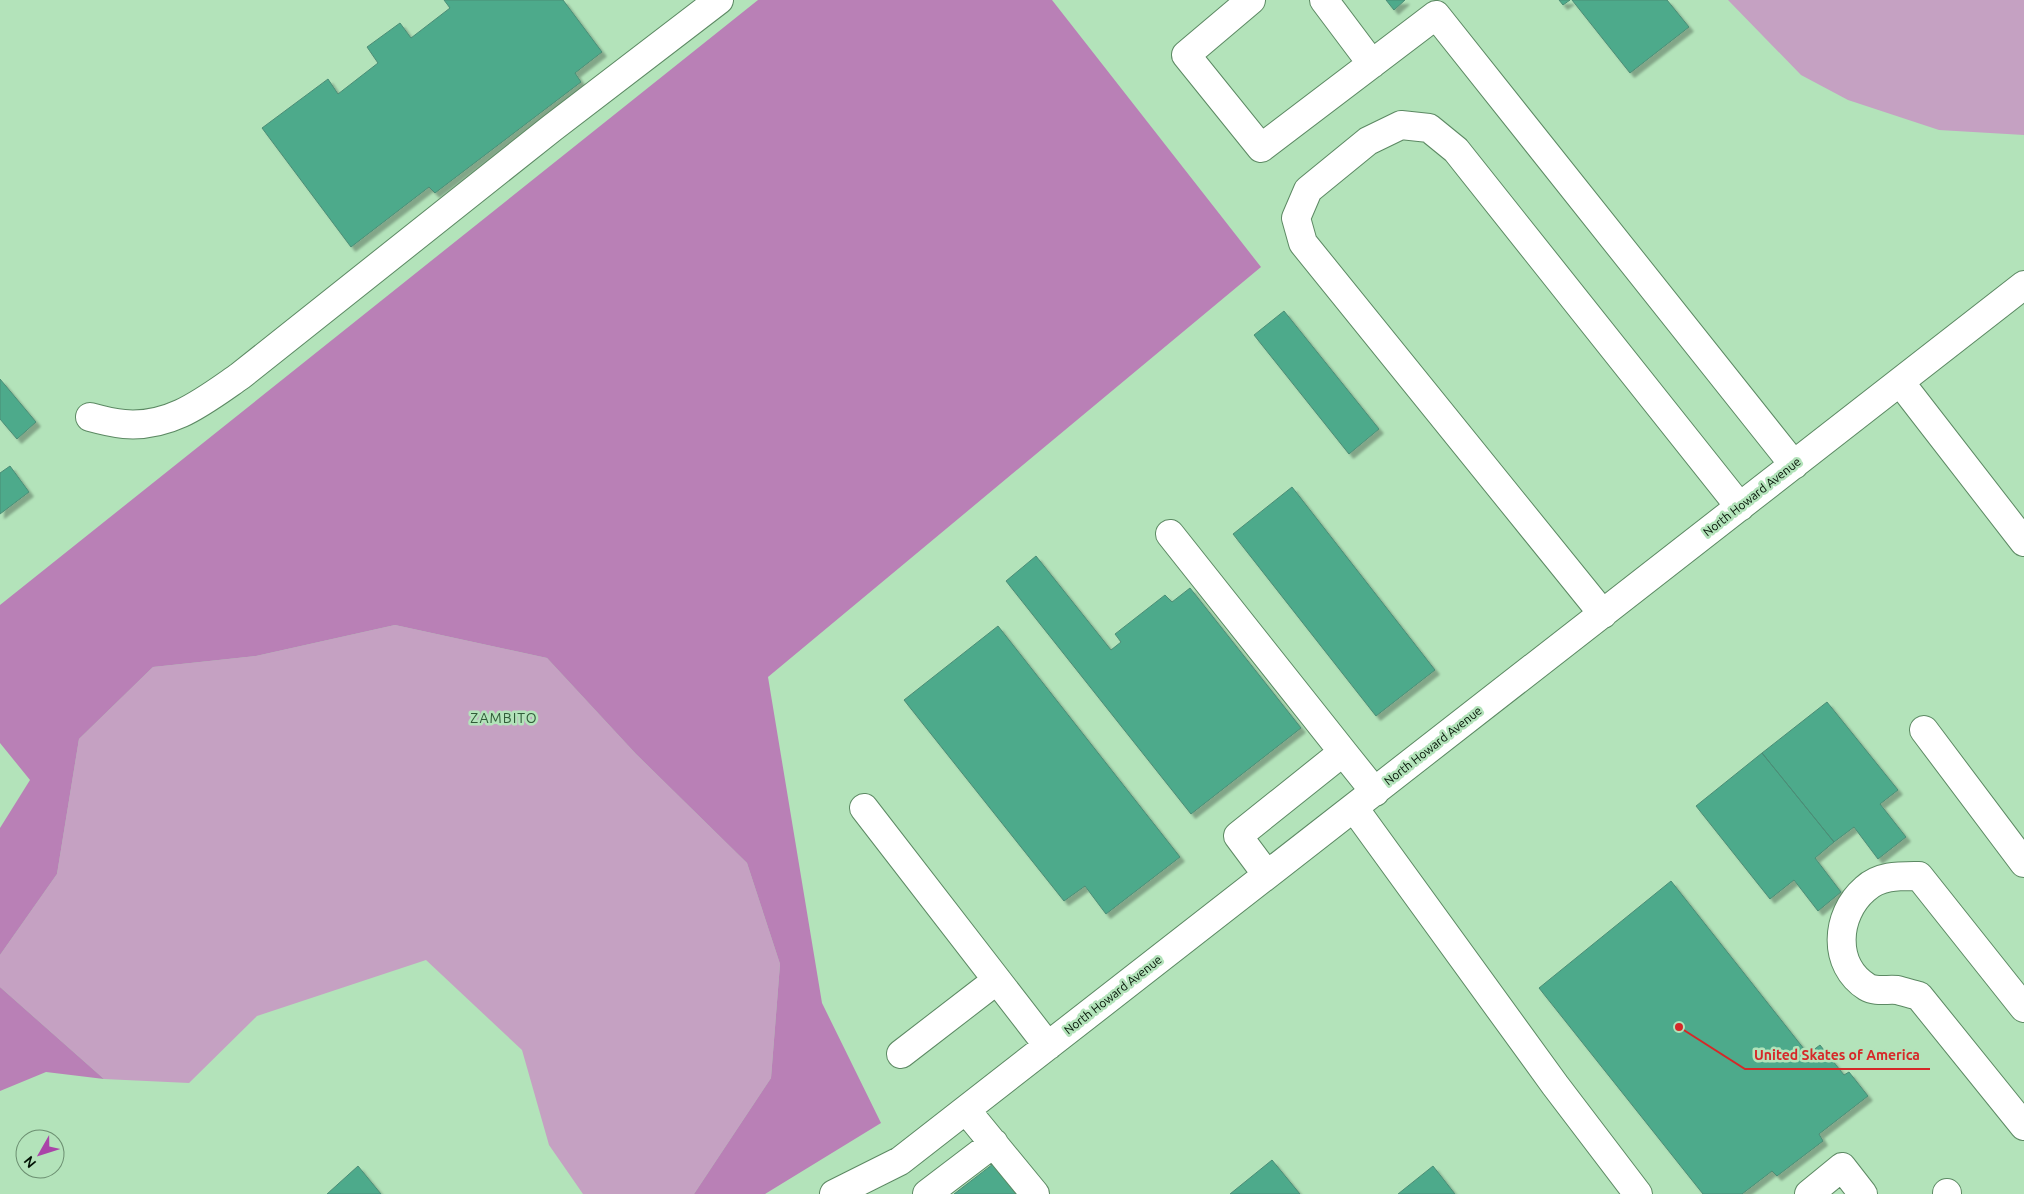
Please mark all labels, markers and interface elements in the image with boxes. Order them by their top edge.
street label: North Howard Avenue [1700,455,1803,539]
street label: North Howard Avenue [1381,704,1484,788]
district label: ZAMBITO [470,710,538,726]
street label: North Howard Avenue [1061,953,1164,1037]
callout: United Skates of America [1745,1040,1930,1069]
text: United Skates of America [1754,1047,1920,1063]
north arrow [15,1129,65,1179]
text: N [20,1153,39,1171]

